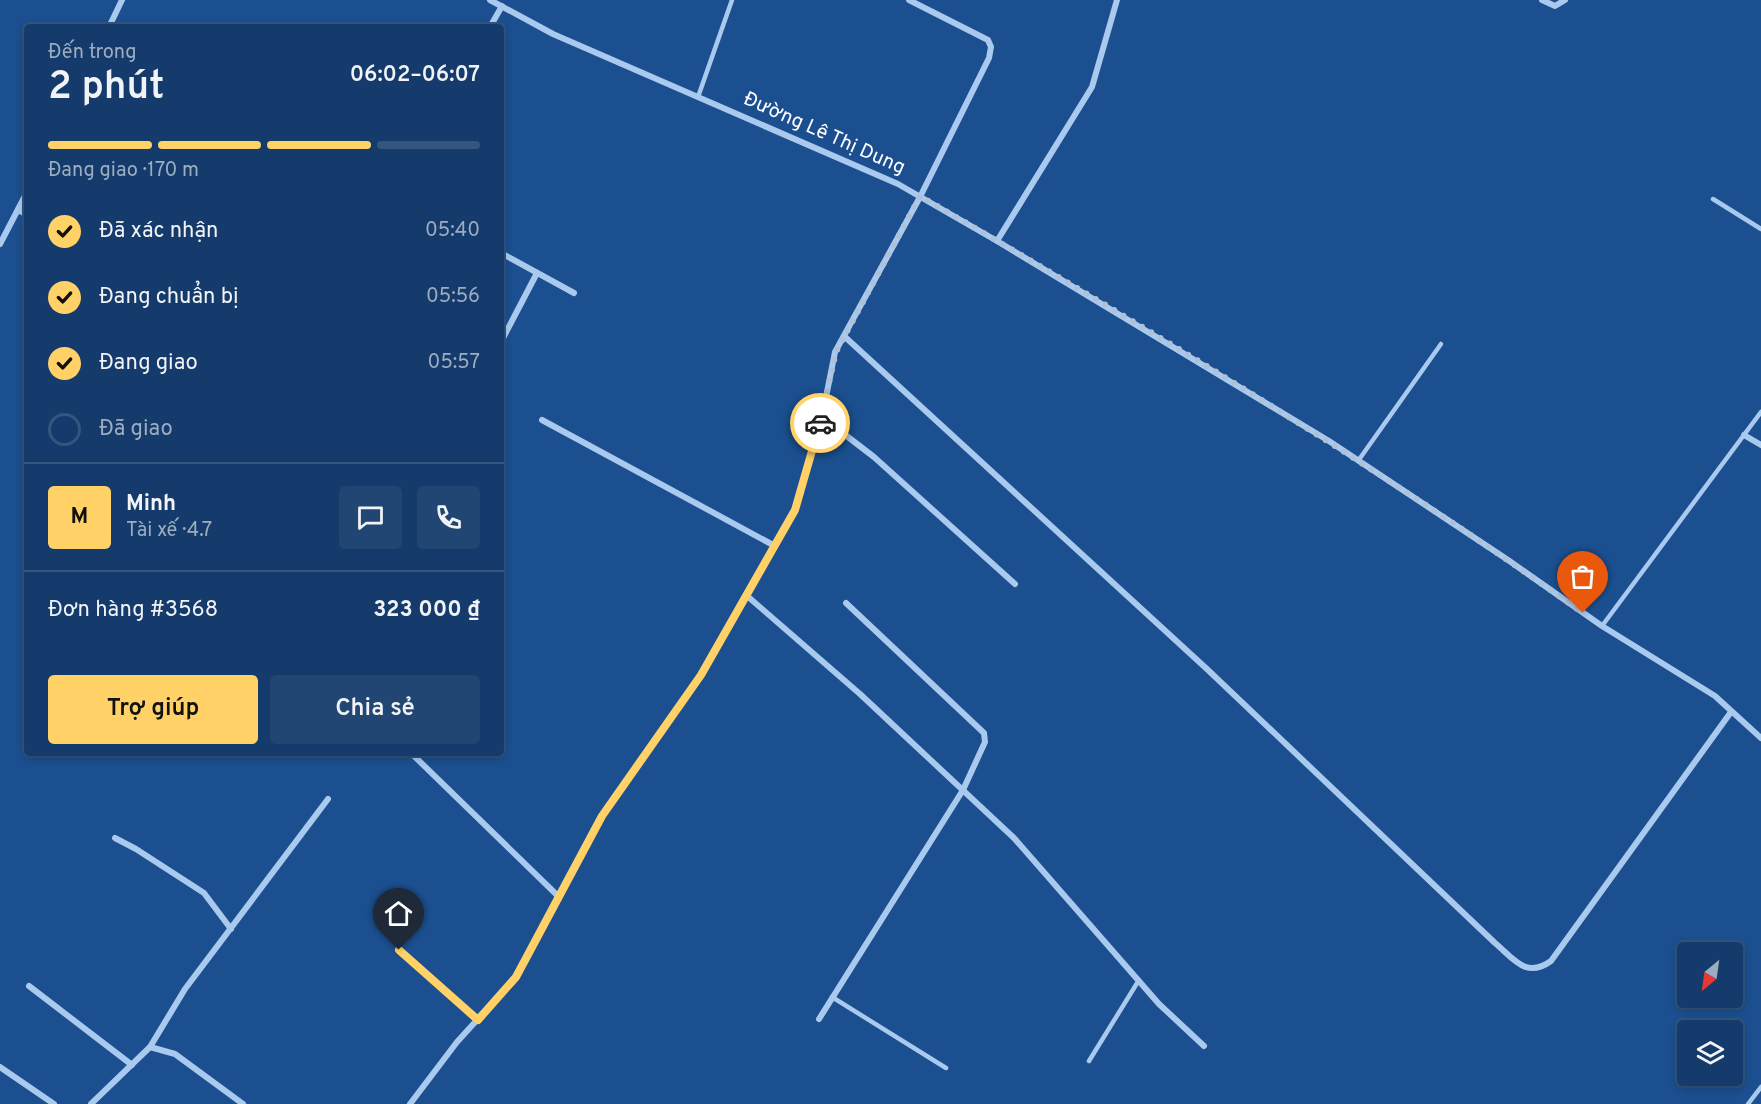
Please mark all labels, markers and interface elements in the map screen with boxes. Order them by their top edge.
text: Đến trong [48,40,137,66]
text: 06:02–06:07 [350,62,480,89]
text: 2 phút [48,64,164,113]
street label: Đường Lê Thị Dung [739,87,909,181]
text: Đang giao · 170 m [48,158,199,184]
icon: check [48,215,81,248]
text: Đã xác nhận [99,218,218,245]
text: 05:40 [425,218,480,244]
icon: check [48,281,81,314]
text: Đang chuẩn bị [99,284,239,311]
text: 05:56 [426,284,480,310]
icon: check [48,347,81,380]
text: Đang giao [99,350,198,377]
text: 05:57 [428,350,480,376]
courier [790,393,850,453]
icon: car [804,407,837,440]
text: Đã giao [99,416,173,443]
button: chat [339,486,402,549]
button: phone [417,486,480,549]
text: Minh [126,491,176,518]
text: M [71,504,88,531]
text: Tài xế · 4.7 [126,518,212,544]
pin [1557,551,1608,613]
icon: bag [1566,560,1599,593]
text: Đơn hàng #3568 [48,597,218,624]
text: 323 000 ₫ [373,597,480,624]
button: Trợ giúp [48,675,258,744]
button: Chia sẻ [270,675,480,744]
pin [373,888,424,950]
icon: home [382,897,415,930]
north arrow [1677,942,1743,1008]
map controls [1677,942,1743,1086]
button: layers [1677,1020,1743,1086]

